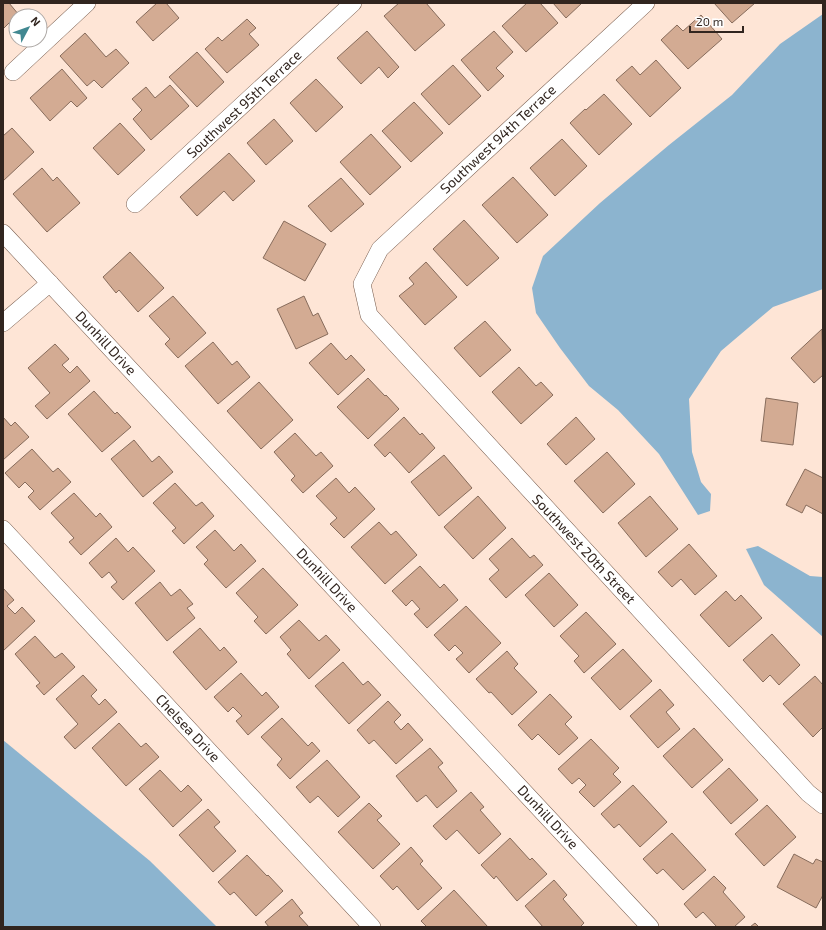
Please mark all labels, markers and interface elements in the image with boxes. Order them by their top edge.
north arrow [8,8,48,48]
scale bar [690,8,743,34]
text: N [28,14,43,28]
text: 20 m [696,14,723,28]
street label: Southwest 95th Terrace [183,46,305,161]
street label: Southwest 94th Terrace [436,81,559,197]
street label: Dunhill Drive [72,307,140,378]
street label: Southwest 20th Street [529,490,640,607]
street label: Dunhill Drive [293,544,361,615]
street label: Chelsea Drive [153,690,224,765]
street label: Dunhill Drive [514,781,582,852]

